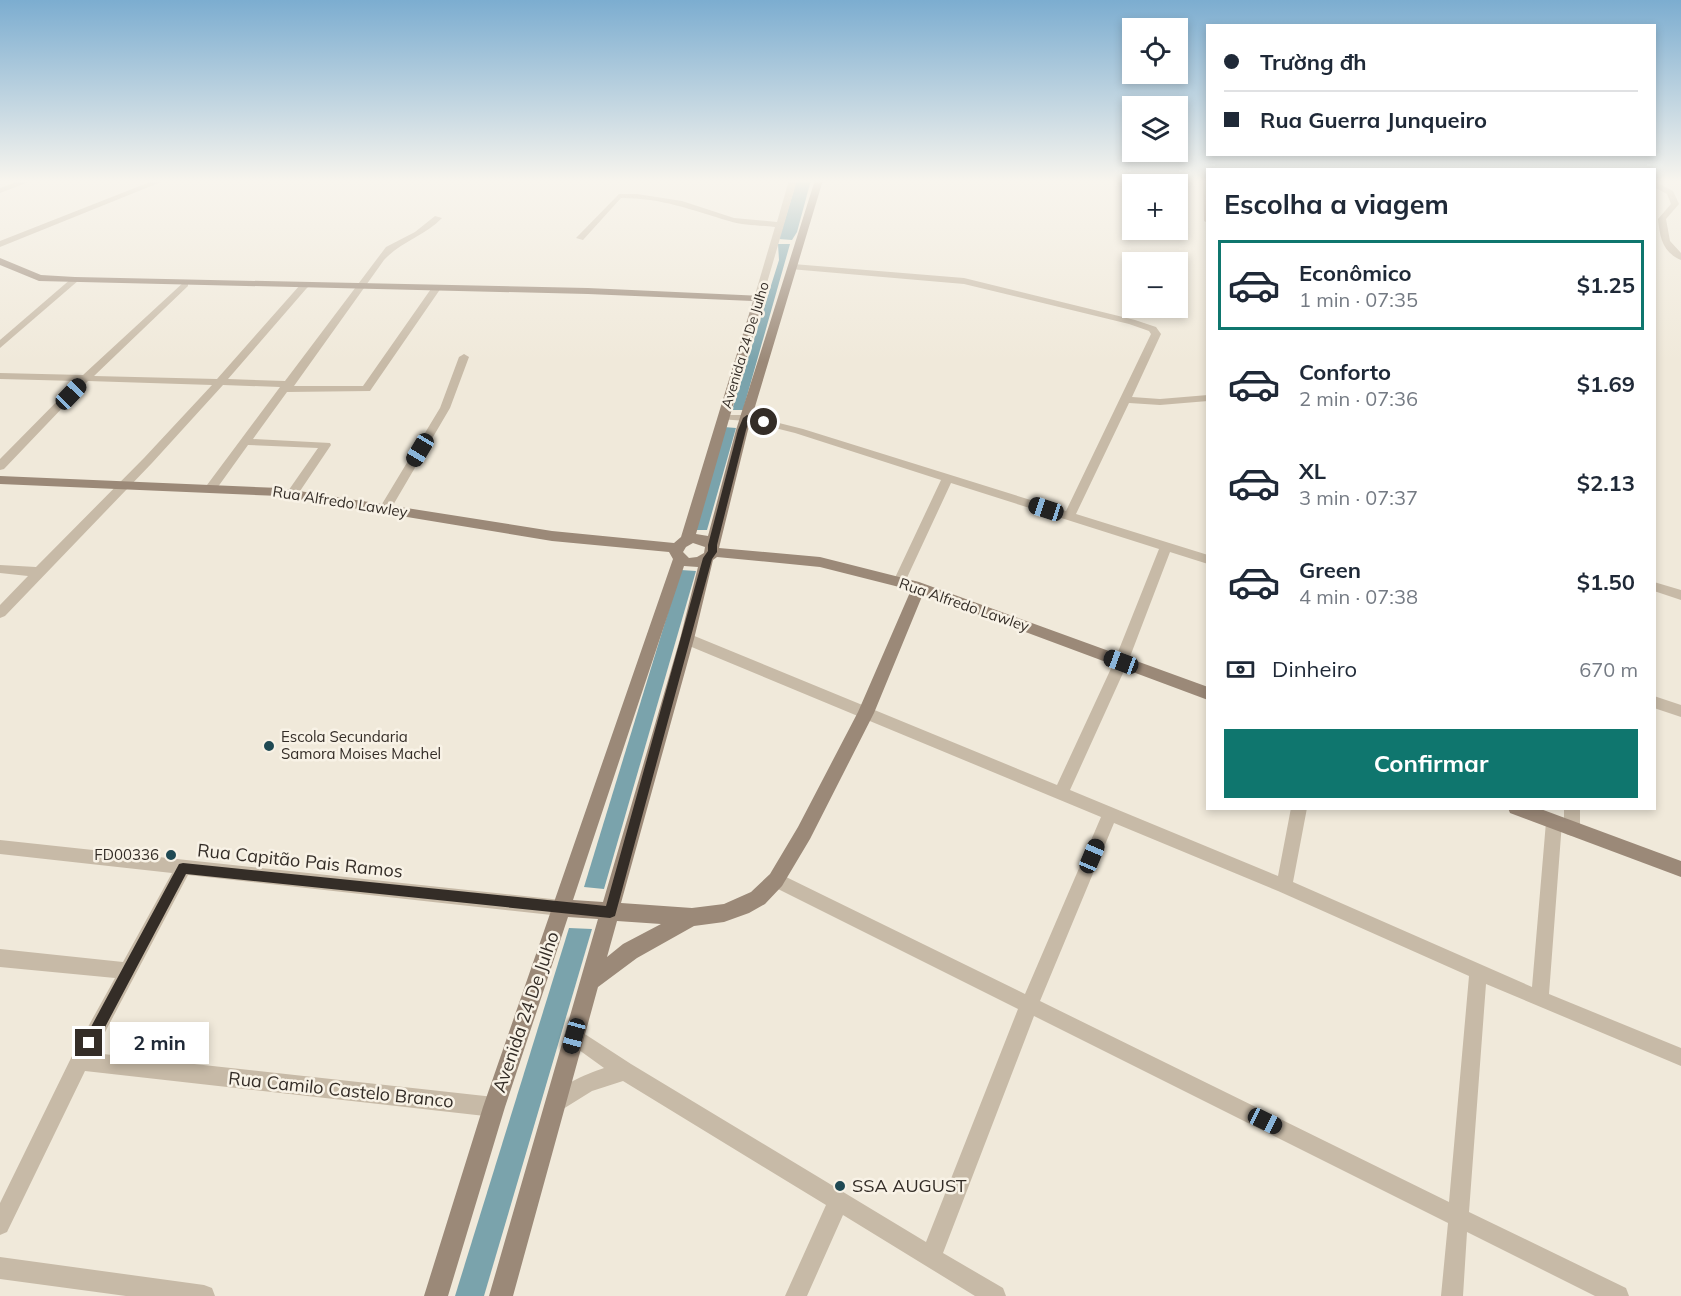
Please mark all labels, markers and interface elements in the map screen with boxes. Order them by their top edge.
map controls [1122,18,1188,318]
button: locate [1122,18,1188,84]
text: Trường đh [1260,48,1367,76]
button: layers [1122,96,1188,162]
text: Rua Guerra Junqueiro [1260,106,1487,134]
button: + [1122,174,1188,240]
text: Escolha a viagem [1224,187,1449,221]
button: − [1122,252,1188,318]
icon: car [1227,258,1281,312]
text: Econômico [1299,259,1412,287]
text: $1.25 [1577,271,1635,299]
street label: Avenida 24 De Julho [717,280,773,410]
text: 1 min · 07:35 [1299,287,1418,312]
icon: car [1227,357,1281,411]
text: Conforto [1299,358,1391,386]
text: $1.69 [1577,370,1635,398]
car [52,375,90,413]
text: 2 min · 07:36 [1299,386,1418,411]
route start [750,408,777,435]
car [403,430,437,470]
icon: car [1227,456,1281,510]
text: XL [1299,457,1326,485]
text: $2.13 [1577,469,1635,497]
street label: Rua Alfredo Lawley [271,481,409,522]
text: 3 min · 07:37 [1299,485,1418,510]
car [1026,495,1066,523]
icon: car [1227,555,1281,609]
text: Green [1299,556,1361,584]
text: $1.50 [1577,568,1635,596]
street label: Rua Alfredo Lawley [897,573,1032,636]
text: 4 min · 07:38 [1299,584,1418,609]
car [1101,647,1141,677]
icon: cash [1224,653,1257,686]
text: Dinheiro [1272,655,1357,683]
text: 670 m [1579,657,1638,682]
place label: Escola Secundaria Samora Moises Machel [281,727,441,763]
button: Confirmar [1224,729,1638,798]
marker: Escola Secundaria Samora Moises Machel [262,739,276,753]
car [1077,836,1107,876]
street label: Rua Capitão Pais Ramos [196,838,404,883]
place label: FD00336 [94,845,159,864]
marker: FD00336 [164,848,178,862]
street label: Avenida 24 De Julho [487,928,564,1095]
car [561,1016,587,1056]
callout: 2 min [110,1022,209,1064]
route end [75,1029,102,1056]
text: 2 min [133,1030,186,1055]
street label: Rua Camilo Castelo Branco [227,1066,455,1113]
car [1245,1105,1285,1137]
place label: SSA AUGUST [852,1174,967,1197]
marker: SSA AUGUST [833,1179,847,1193]

